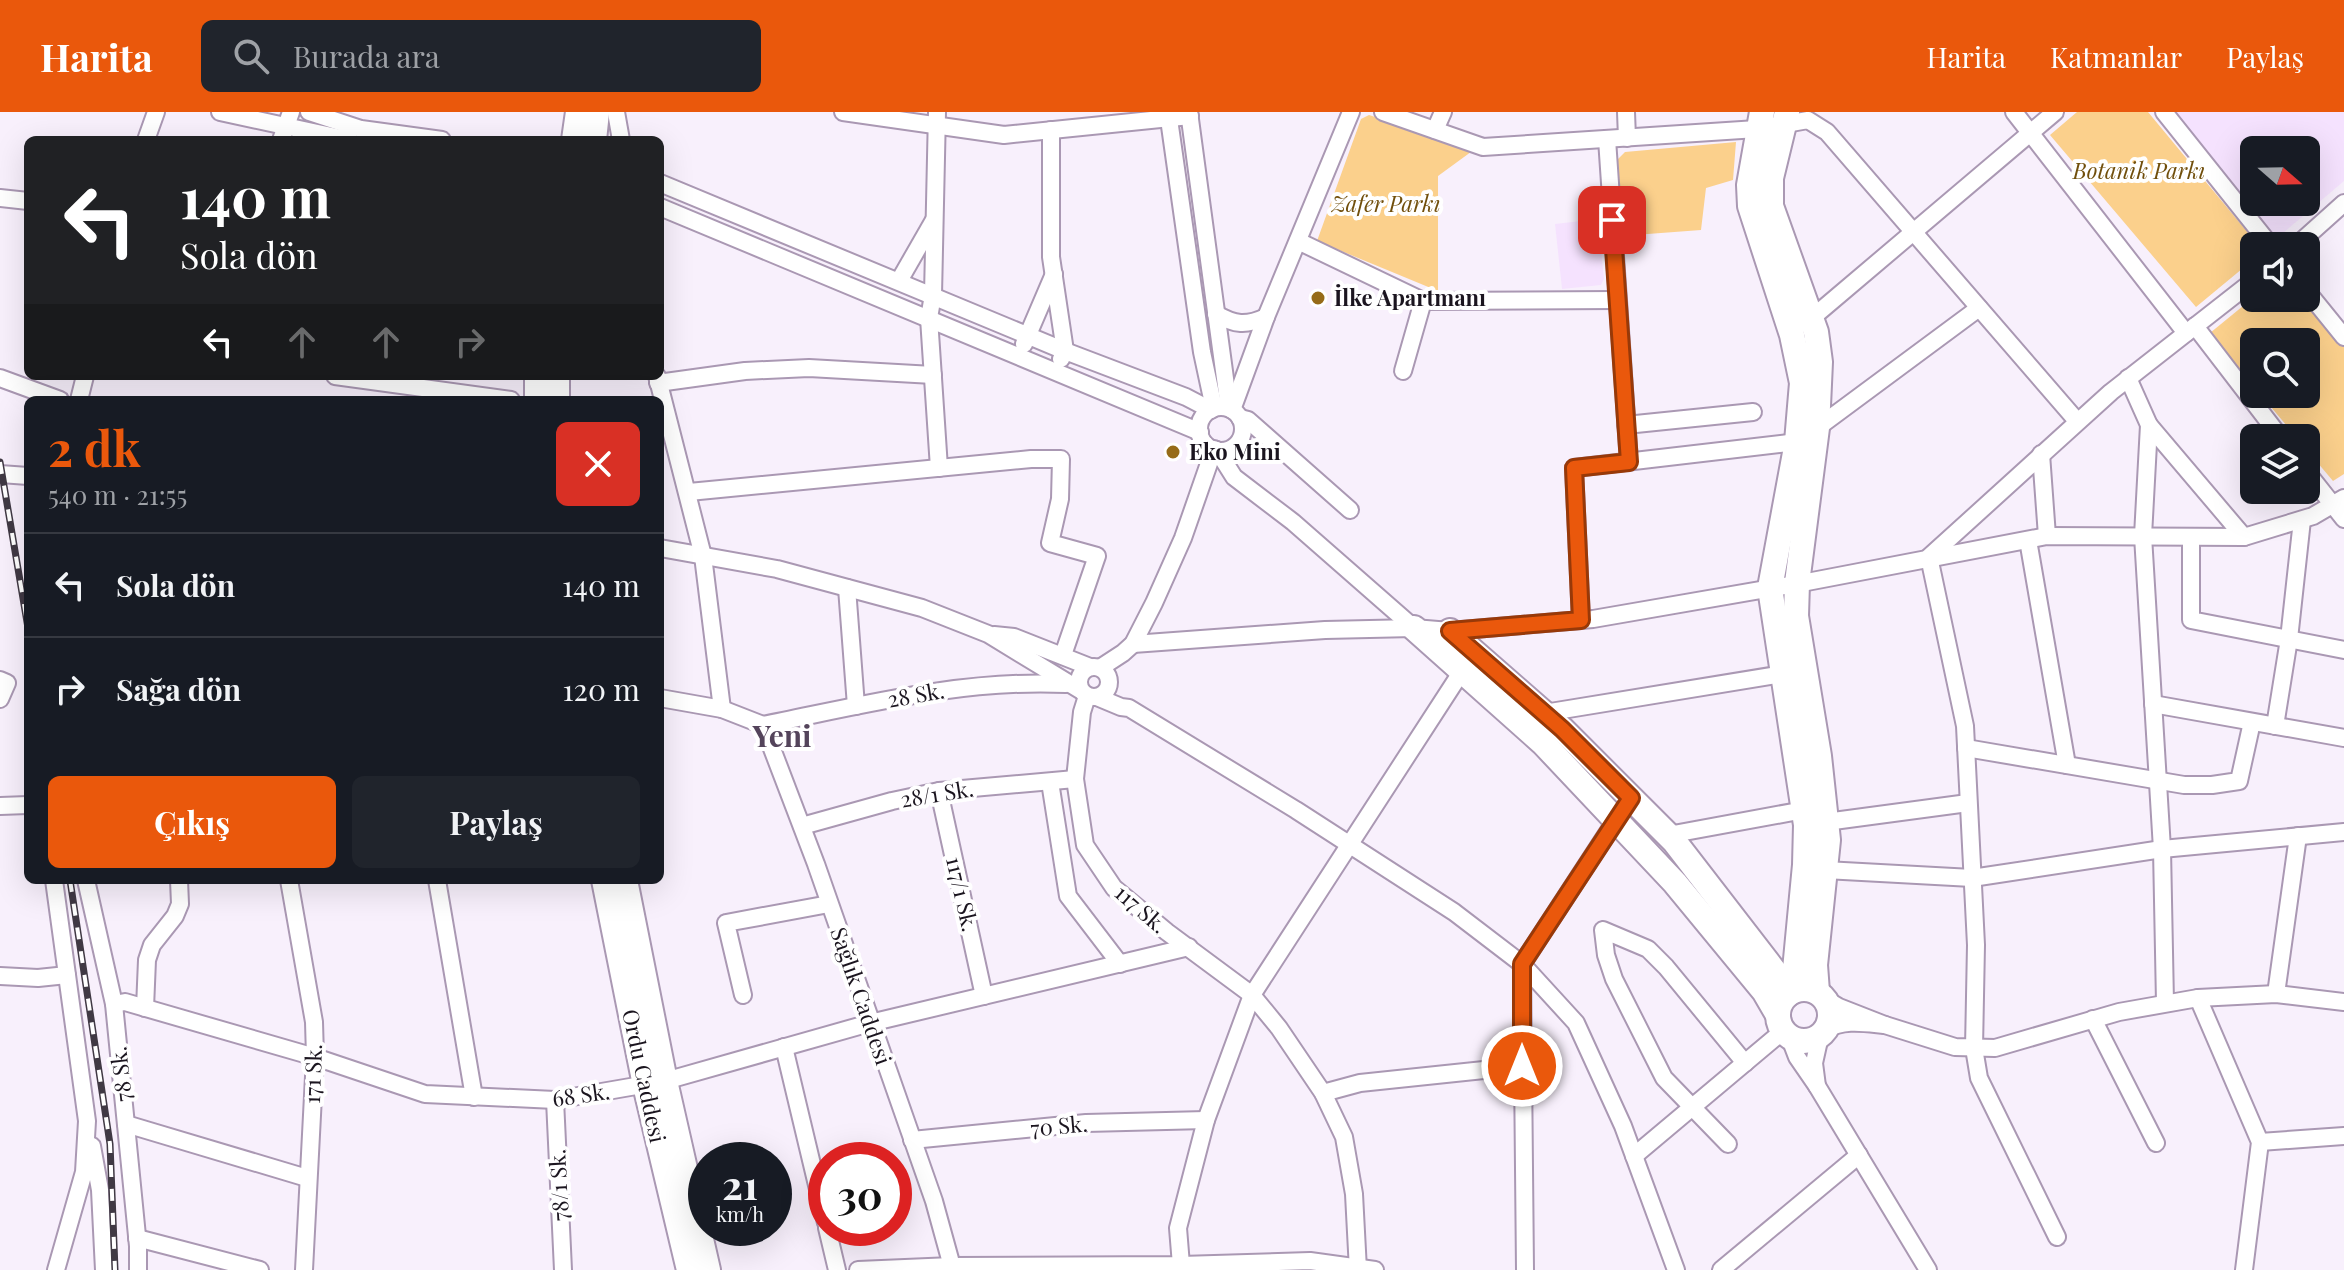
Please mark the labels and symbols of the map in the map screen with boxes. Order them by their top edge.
north arrow [2240,136,2320,216]
park label: Botanik Parkı [2072,155,2205,185]
pin [1578,186,1646,254]
park label: Zafer Parkı [1331,188,1440,218]
place label: İlke Apartmanı [1334,282,1486,312]
marker: İlke Apartmanı [1309,289,1327,307]
place label: Eko Mini [1189,436,1281,466]
marker: Eko Mini [1164,443,1182,461]
street label: 28 Sk. [885,674,946,714]
district label: Yeni [751,715,812,755]
street label: 28/1 Sk. [898,772,975,814]
street label: 117/1 Sk. [940,853,986,934]
street label: 117 Sk. [1109,877,1174,939]
street label: Sağlık Caddesi [824,923,900,1068]
street label: Ordu Caddesi [616,1006,674,1145]
position arrow [1480,1024,1564,1108]
street label: 171 Sk. [296,1043,328,1105]
street label: 78 Sk. [102,1045,138,1103]
street label: 68 Sk. [550,1075,612,1113]
street label: 70 Sk. [1029,1108,1089,1142]
speed limit sign: 30 [808,1142,912,1246]
street label: 78/1 Sk. [541,1148,575,1222]

